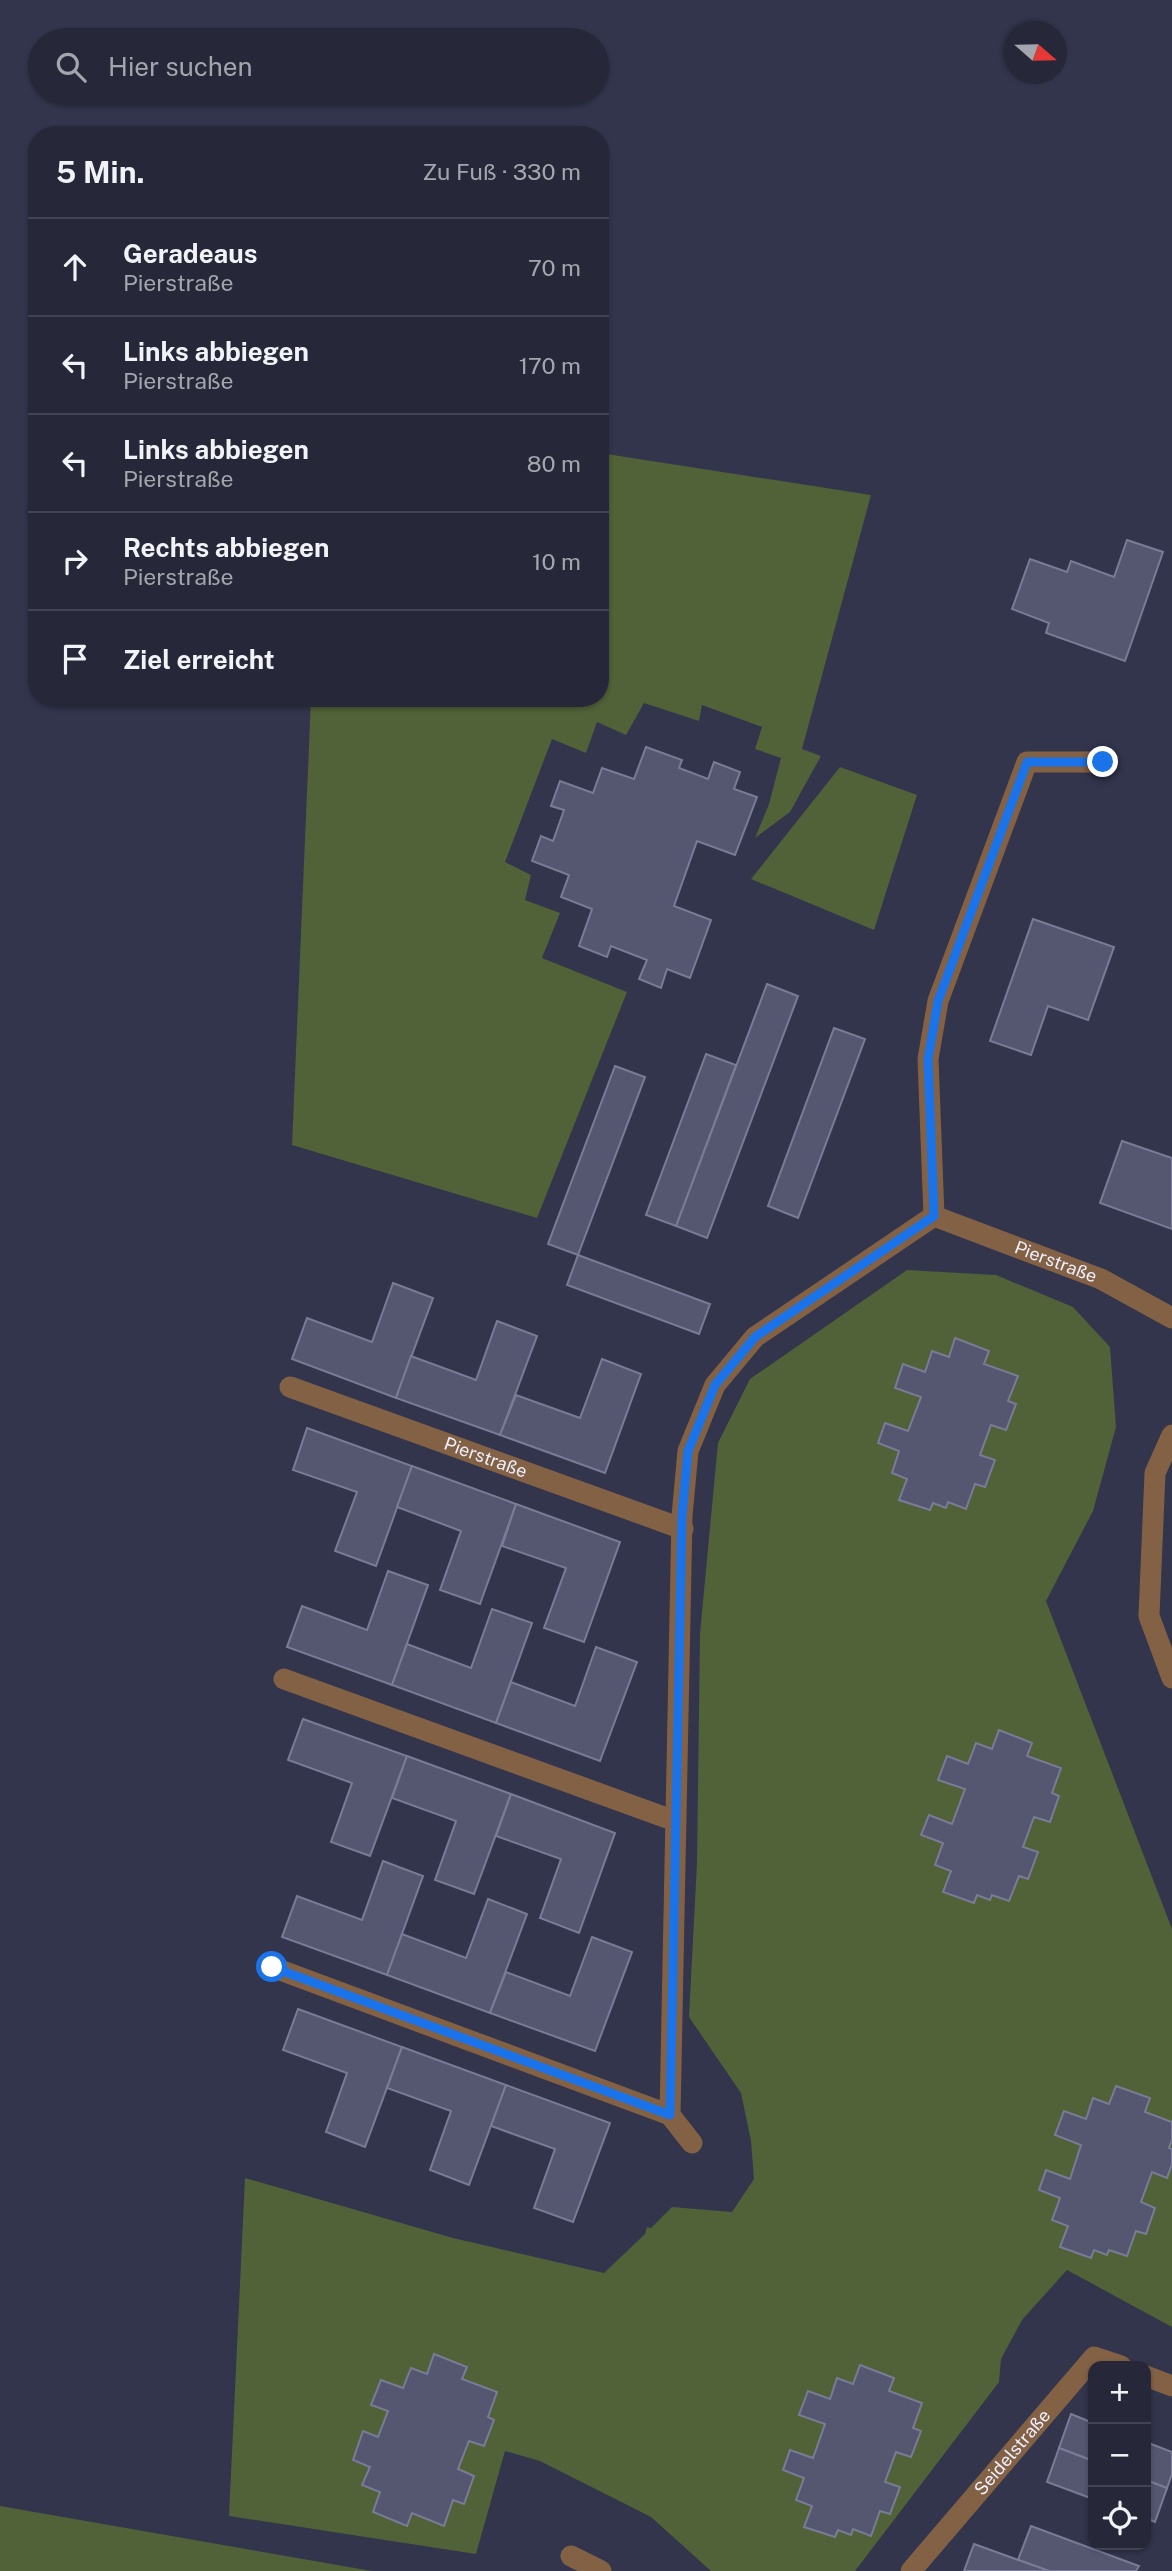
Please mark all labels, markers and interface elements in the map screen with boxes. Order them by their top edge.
north arrow [1004,21,1067,84]
search box [28,28,609,105]
icon: search [52,48,90,86]
text: Hier suchen [108,51,253,82]
text: 5 Min. [56,154,145,190]
text: Zu Fuß · 330 m [423,158,581,185]
text: Geradeaus [123,238,258,269]
icon: ahead [56,248,94,286]
text: 70 m [528,254,581,281]
text: Pierstraße [123,269,233,296]
text: Links abbiegen [123,336,309,367]
icon: left [56,346,94,384]
text: 170 m [519,352,581,379]
text: Pierstraße [123,367,233,394]
text: Links abbiegen [123,434,309,465]
icon: left [56,444,94,482]
text: 80 m [527,450,581,477]
text: Pierstraße [123,465,233,492]
text: Rechts abbiegen [123,532,329,563]
icon: right [56,542,94,580]
text: 10 m [532,548,581,575]
text: Pierstraße [123,563,233,590]
icon: arrive [56,640,94,678]
text: Ziel erreicht [123,644,275,675]
route end [1087,746,1118,777]
street label: Pierstraße [1012,1236,1100,1287]
street label: Pierstraße [442,1433,530,1482]
route start [256,1951,287,1982]
map controls [1088,2361,1151,2550]
button: + [1088,2361,1151,2424]
street label: Seidelstraße [969,2405,1055,2499]
button: − [1088,2424,1151,2487]
button: locate [1088,2487,1151,2550]

